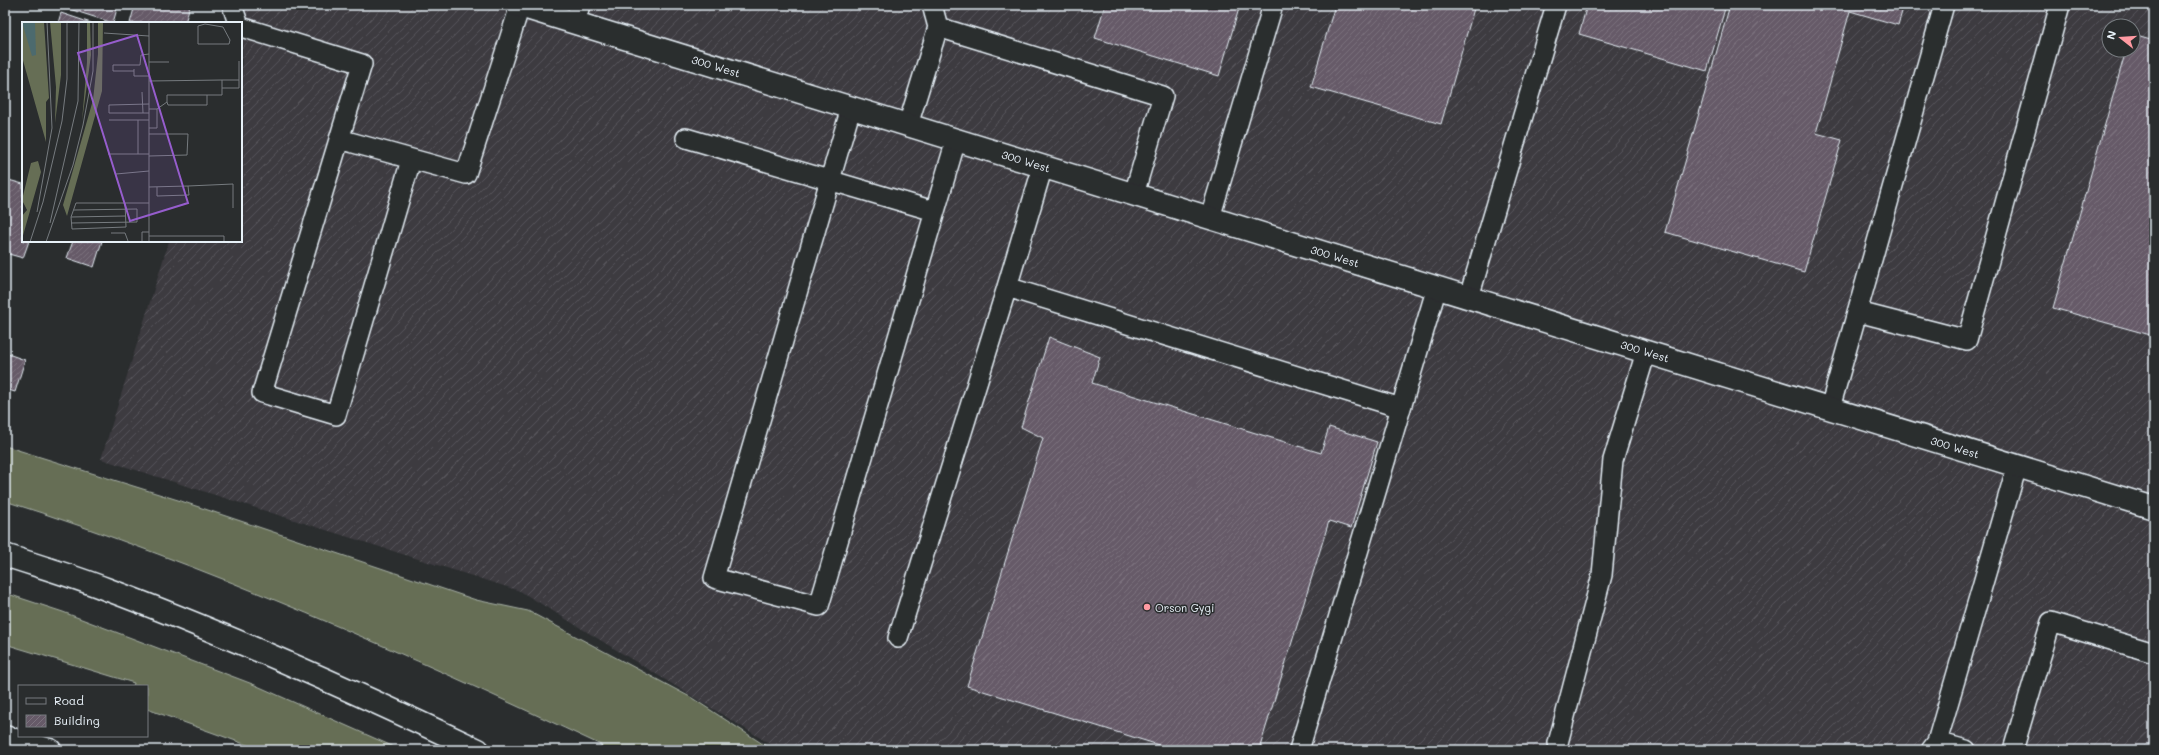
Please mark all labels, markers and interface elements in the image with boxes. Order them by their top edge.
north arrow [2101,18,2141,58]
inset map [22,22,242,242]
text: N [2103,29,2119,41]
street label: 300 West [690,51,742,81]
street label: 300 West [1000,146,1052,176]
street label: 300 West [1309,241,1361,271]
street label: 300 West [1619,336,1671,366]
street label: 300 West [1929,432,1981,462]
place label: Orson Gygi [1155,600,1214,615]
marker: Orson Gygi [1142,602,1152,612]
legend [18,685,148,737]
text: Road [54,692,84,708]
text: Building [54,712,100,728]

